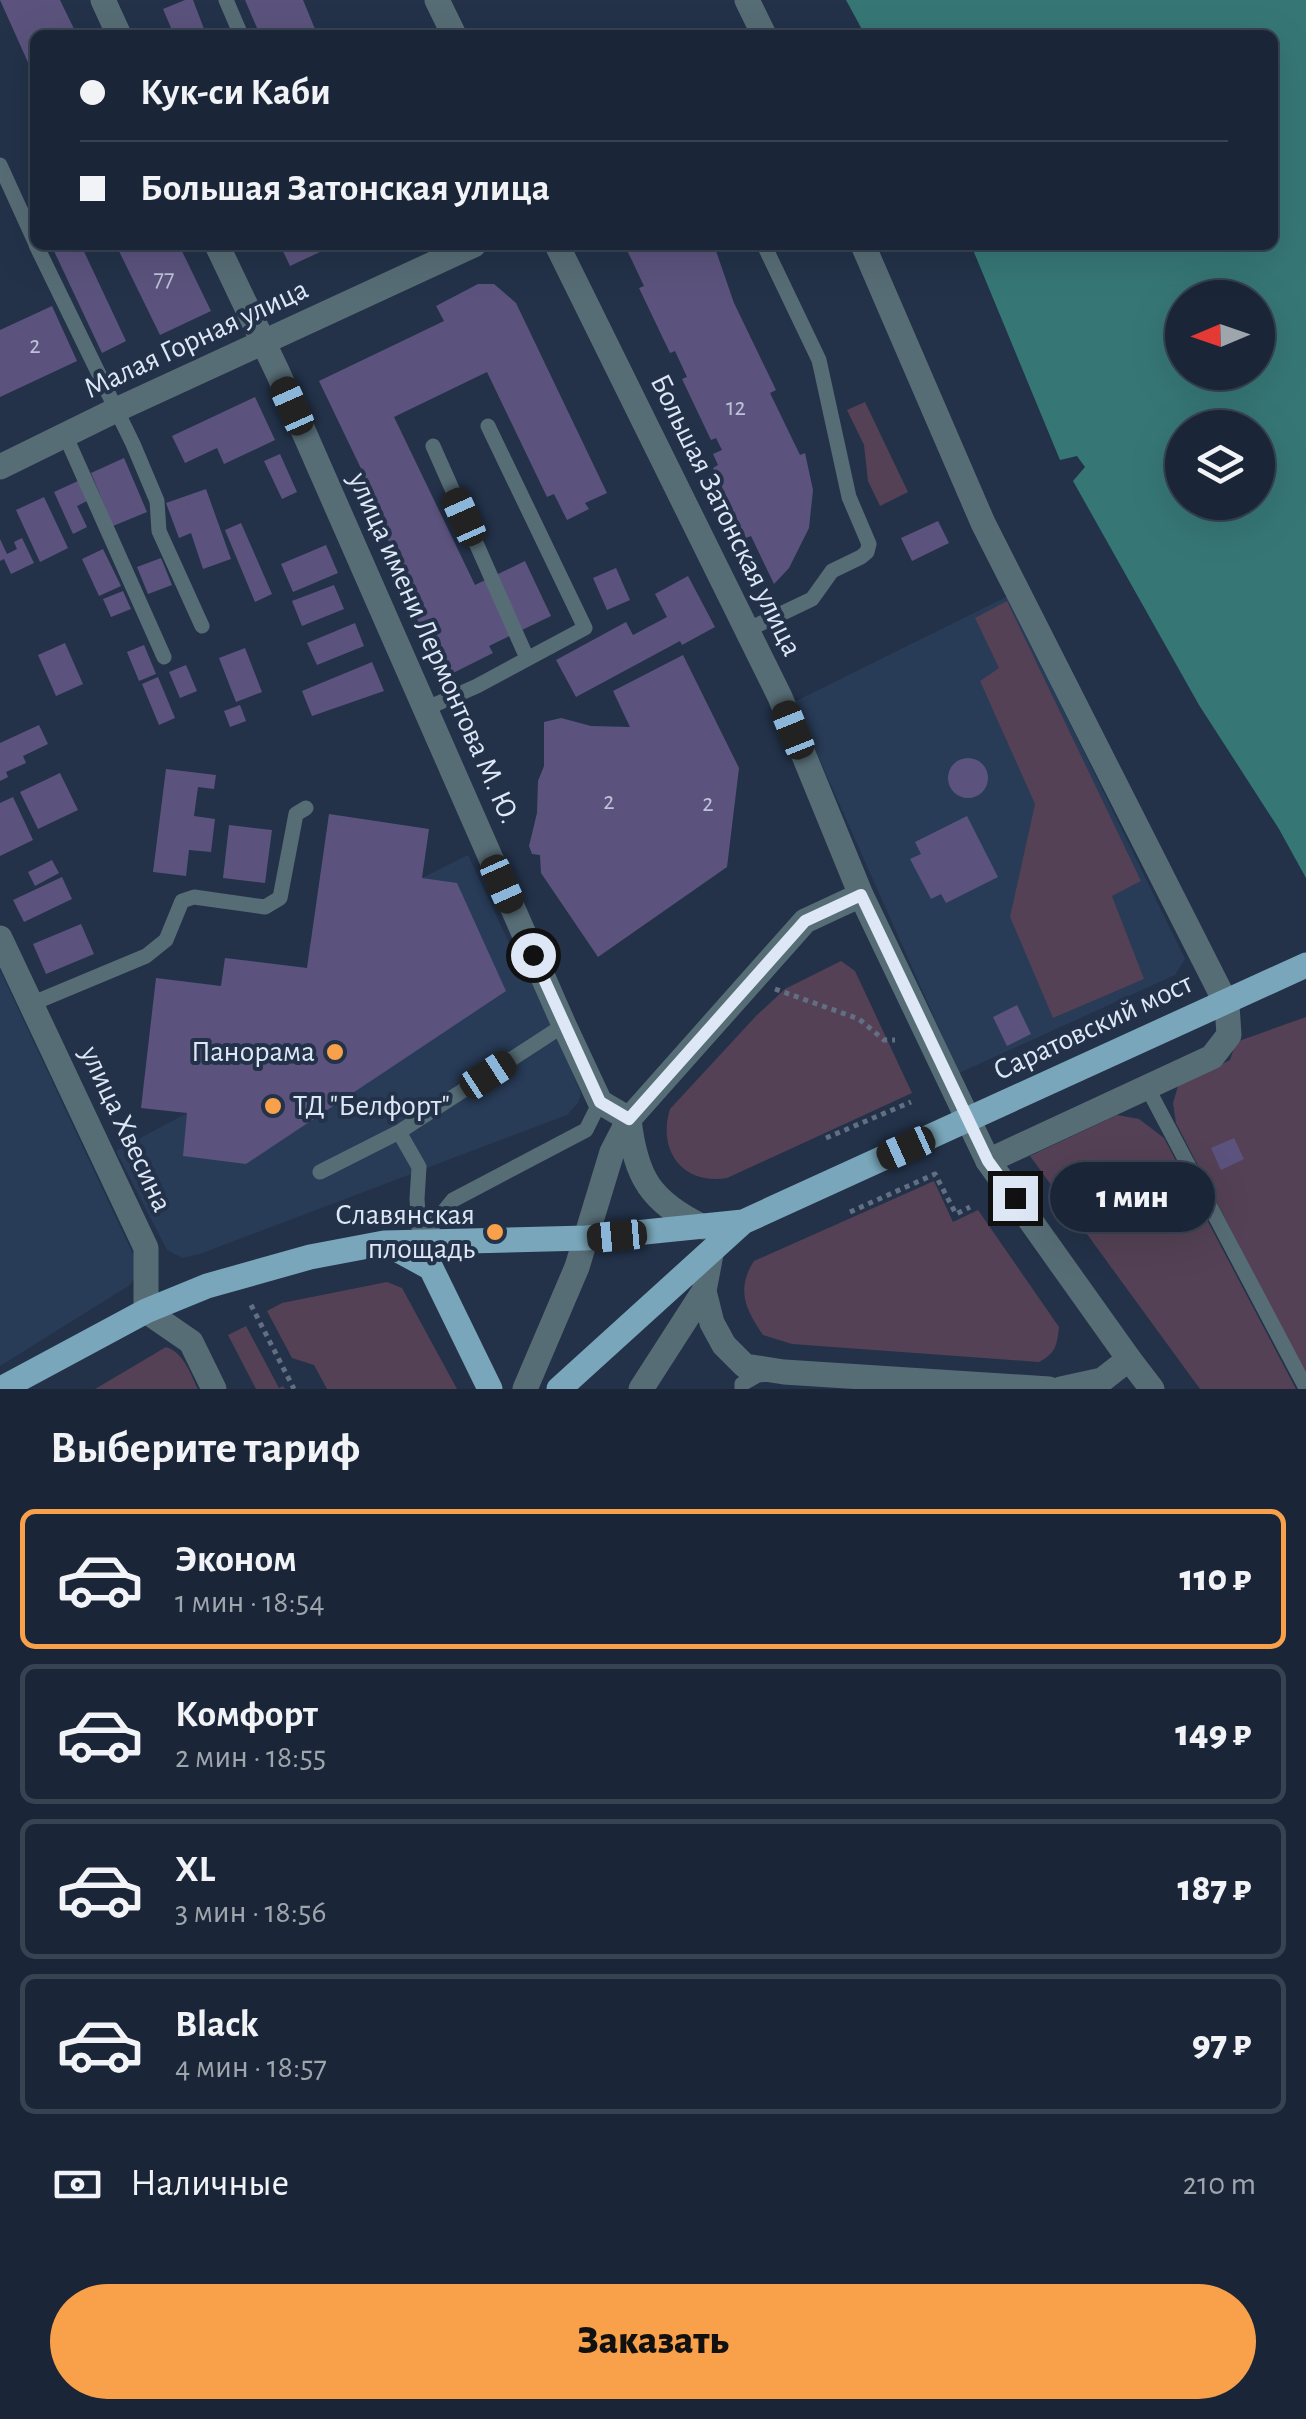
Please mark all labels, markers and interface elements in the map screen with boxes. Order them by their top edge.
text: Кук-си Каби [140,74,331,112]
text: Большая Затонская улица [140,170,550,208]
house number: 77 [154,266,174,291]
street label: Малая Горная улица [79,274,313,404]
north arrow [1165,280,1275,390]
map controls [1165,280,1275,520]
house number: 2 [29,333,41,358]
street label: Большая Затонская улица [645,369,807,661]
car [266,372,318,440]
house number: 12 [726,395,746,420]
button: layers [1165,410,1275,520]
street label: улица имени Лермонтова М. Ю. [342,467,525,828]
car [438,483,490,551]
car [768,697,818,763]
house number: 2 [603,789,615,814]
house number: 2 [702,791,714,816]
car [476,850,528,918]
route start [511,933,556,978]
street label: Саратовский мост [989,968,1197,1086]
place label: Панорама [191,1037,315,1067]
street label: улица Хвесина [74,1041,177,1216]
marker: Панорама [324,1041,346,1063]
car [455,1046,521,1104]
place label: ТД "Белфорт" [293,1091,450,1121]
marker: ТД "Белфорт" [262,1095,284,1117]
car [872,1122,940,1174]
callout: 1 мин [1050,1163,1215,1233]
route end [993,1176,1038,1221]
text: 1 мин [1096,1181,1169,1213]
place label: Славянская площадь [335,1200,475,1264]
car [586,1218,648,1254]
marker: Славянская площадь [484,1221,506,1243]
text: Выберите тариф [50,1426,360,1471]
icon: car [55,1534,145,1624]
text: Эконом [175,1541,297,1579]
text: 110 ₽ [1180,1560,1251,1598]
text: 1 мин · 18:54 [175,1586,325,1618]
icon: car [55,1689,145,1779]
text: Комфорт [175,1696,318,1734]
text: 149 ₽ [1175,1715,1251,1753]
text: 2 мин · 18:55 [175,1741,326,1773]
icon: car [55,1844,145,1934]
text: XL [175,1851,215,1889]
text: 187 ₽ [1177,1870,1251,1908]
text: 3 мин · 18:56 [175,1896,326,1928]
icon: car [55,1999,145,2089]
text: Black [175,2006,259,2044]
text: 97 ₽ [1192,2025,1251,2063]
text: 4 мин · 18:57 [175,2051,327,2083]
icon: cash [50,2157,105,2212]
text: Наличные [130,2165,289,2203]
text: 210 m [1183,2168,1256,2200]
button: Заказать [50,2284,1256,2399]

